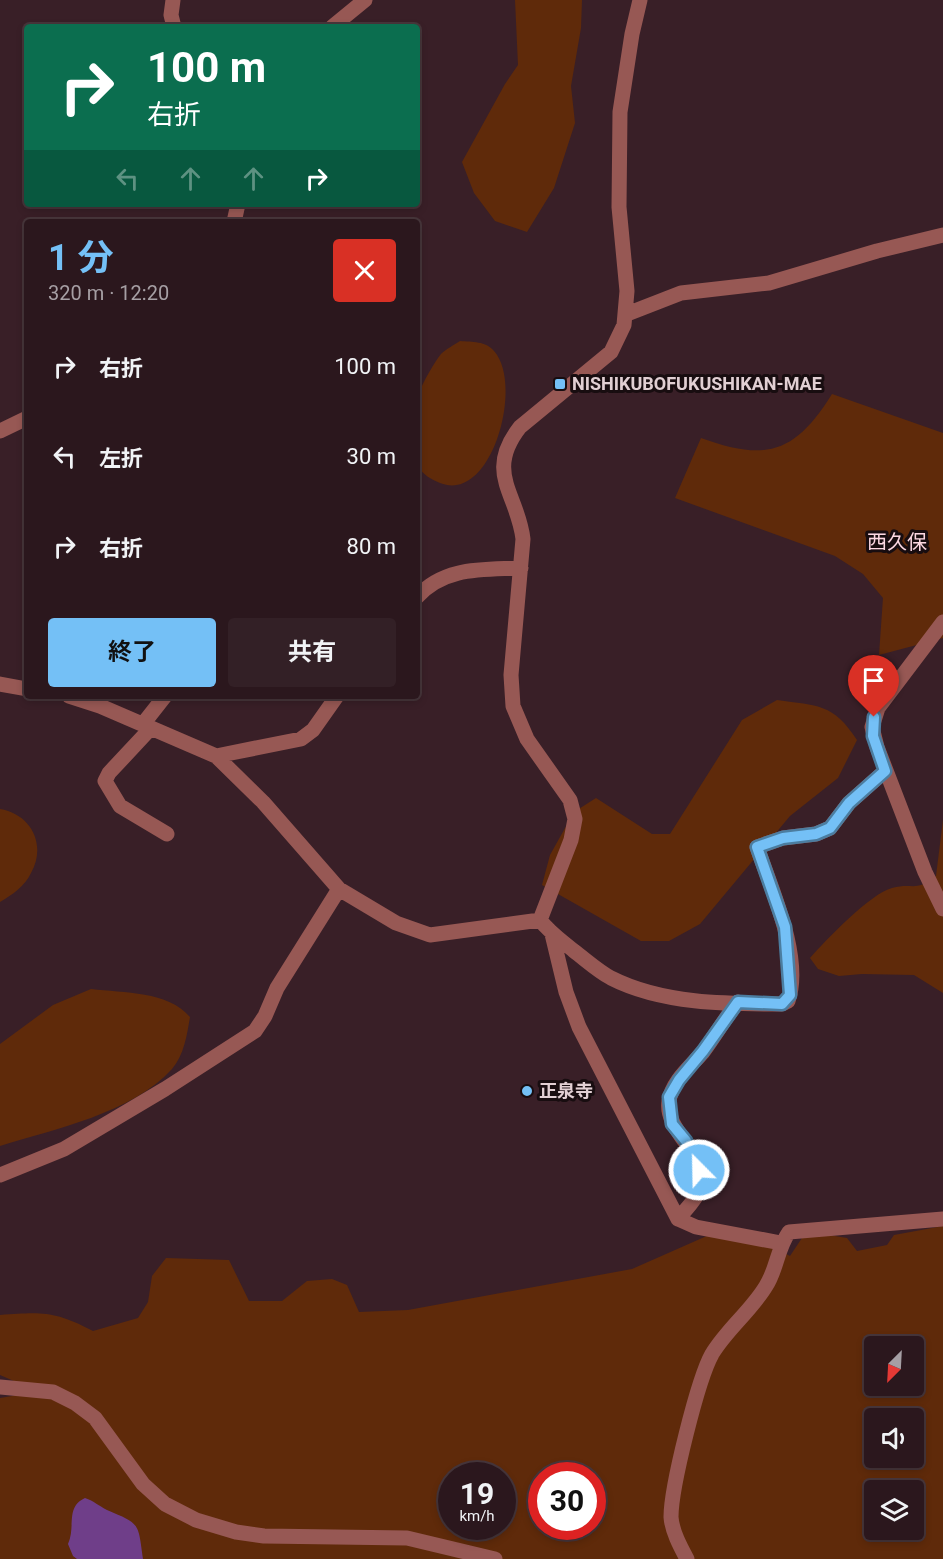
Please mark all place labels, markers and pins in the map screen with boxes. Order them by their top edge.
place label: NISHIKUBOFUKUSHIKAN-MAE [572,373,822,394]
marker: NISHIKUBOFUKUSHIKAN-MAE [553,377,567,391]
pin [848,655,899,717]
place label: 正泉寺 [539,1080,593,1101]
marker: 正泉寺 [520,1084,534,1098]

